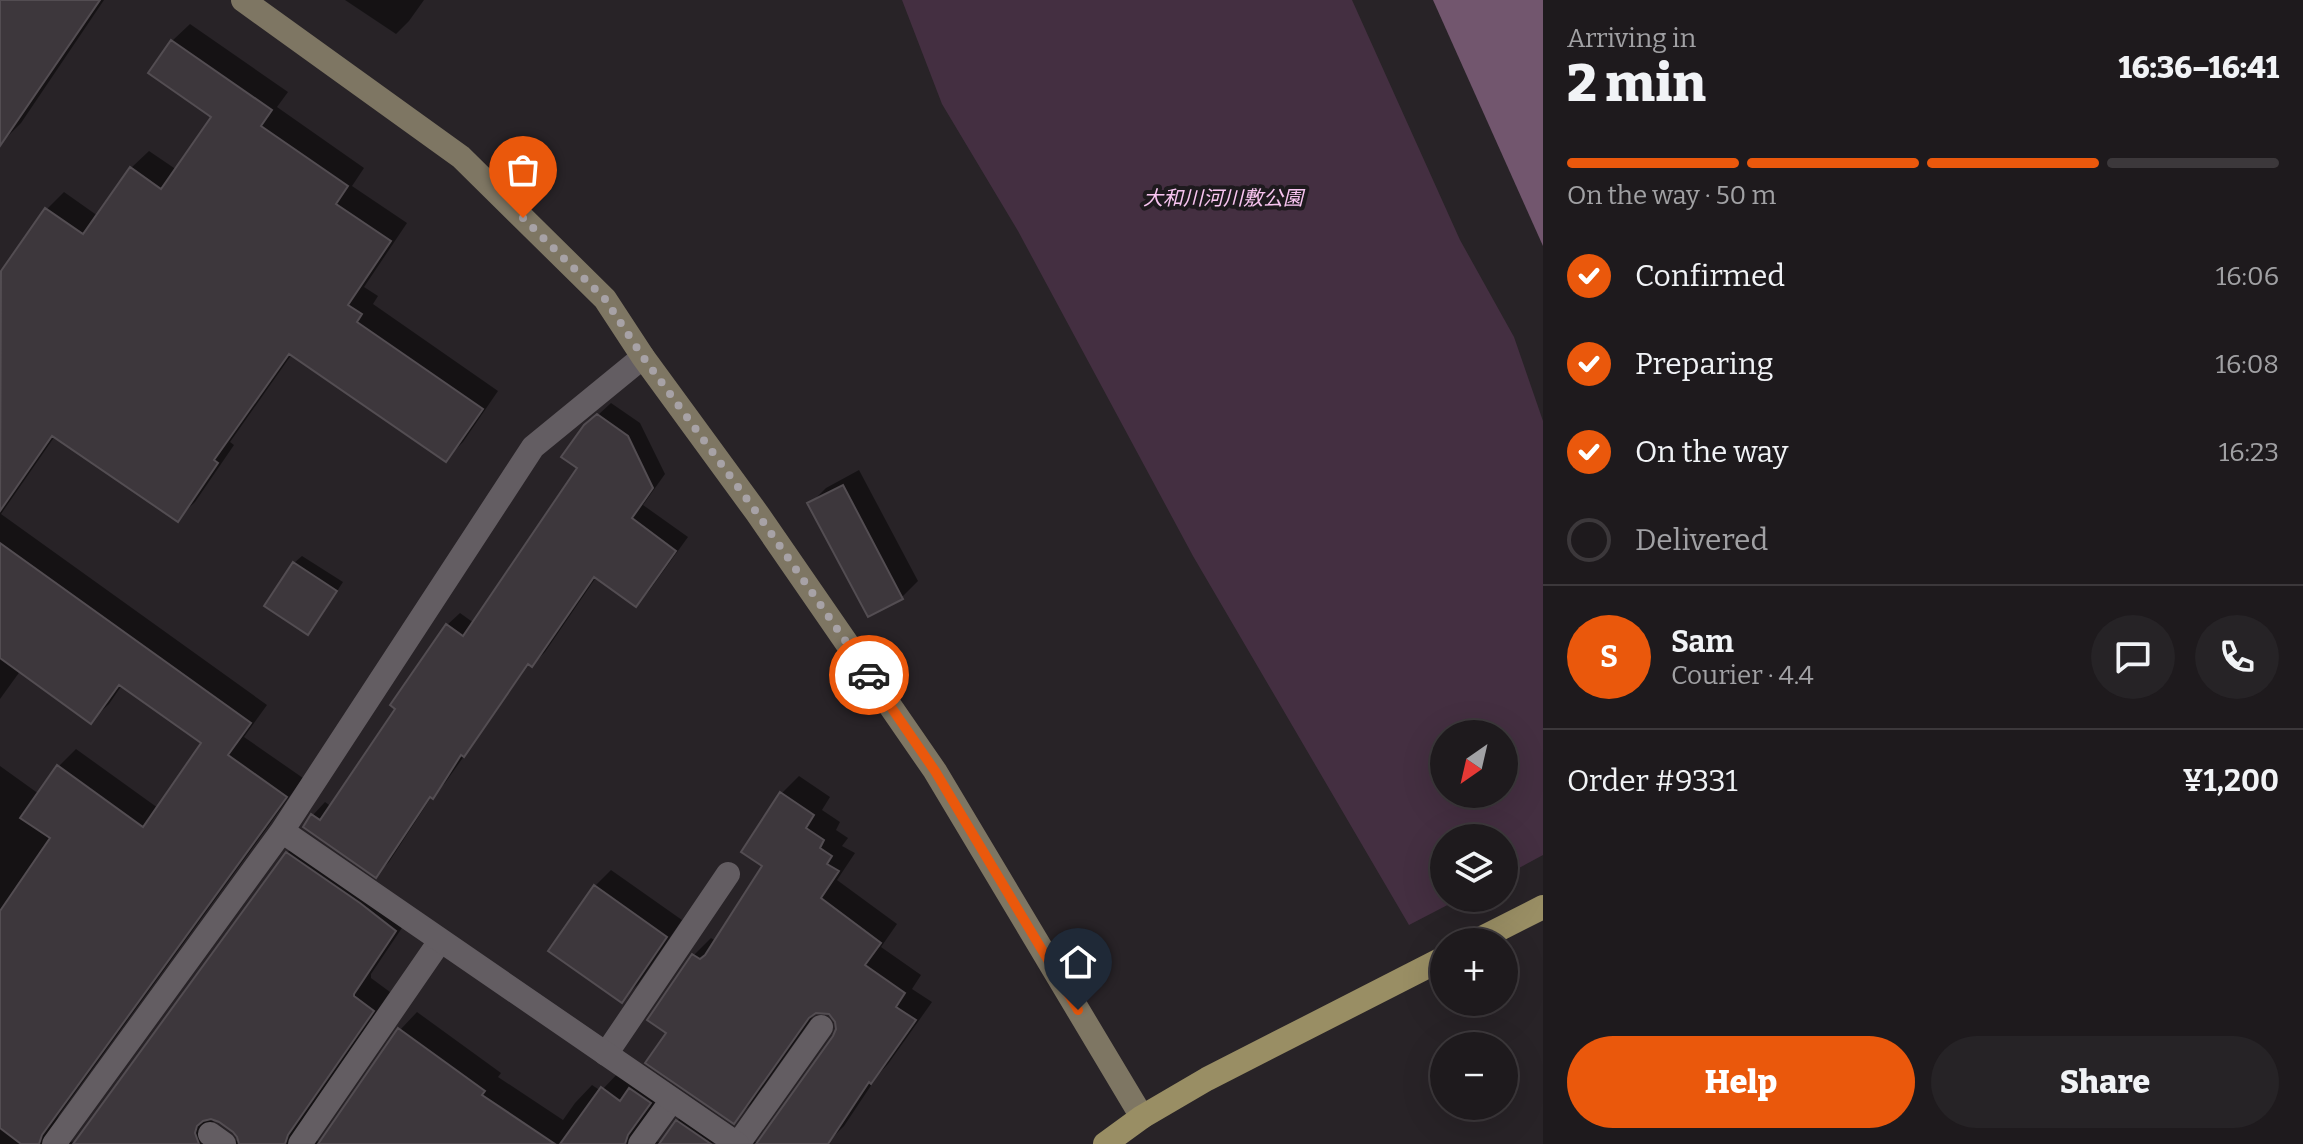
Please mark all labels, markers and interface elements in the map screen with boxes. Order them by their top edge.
text: Arriving in [1567,23,1696,54]
text: 16:36–16:41 [2118,50,2279,86]
text: 2 min [1567,52,1706,115]
pin [489,136,557,218]
icon: bag [501,148,545,192]
text: On the way · 50 m [1567,180,1776,211]
park label: 大和川河川敷公園 [1143,186,1306,210]
icon: check [1567,254,1611,298]
text: Confirmed [1635,258,1785,294]
text: 16:06 [2216,261,2279,292]
icon: check [1567,342,1611,386]
text: Preparing [1635,346,1773,382]
text: 16:08 [2215,349,2279,380]
icon: check [1567,430,1611,474]
text: On the way [1635,434,1788,470]
text: 16:23 [2219,437,2279,468]
text: Delivered [1635,522,1768,558]
button: chat [2091,615,2175,699]
button: phone [2195,615,2279,699]
text: Sam [1671,624,1734,660]
courier [829,635,909,715]
text: S [1600,639,1618,675]
icon: car [847,653,891,697]
text: Courier · 4.4 [1671,660,1814,691]
north arrow [1430,720,1518,808]
map controls [1430,720,1518,1120]
text: Order #9331 [1567,763,1738,799]
text: ¥1,200 [2183,763,2279,799]
button: layers [1430,824,1518,912]
pin [1044,928,1112,1010]
button: + [1430,928,1518,1016]
icon: home [1056,940,1100,984]
button: − [1430,1032,1518,1120]
button: Help [1567,1036,1915,1128]
button: Share [1931,1036,2279,1128]

